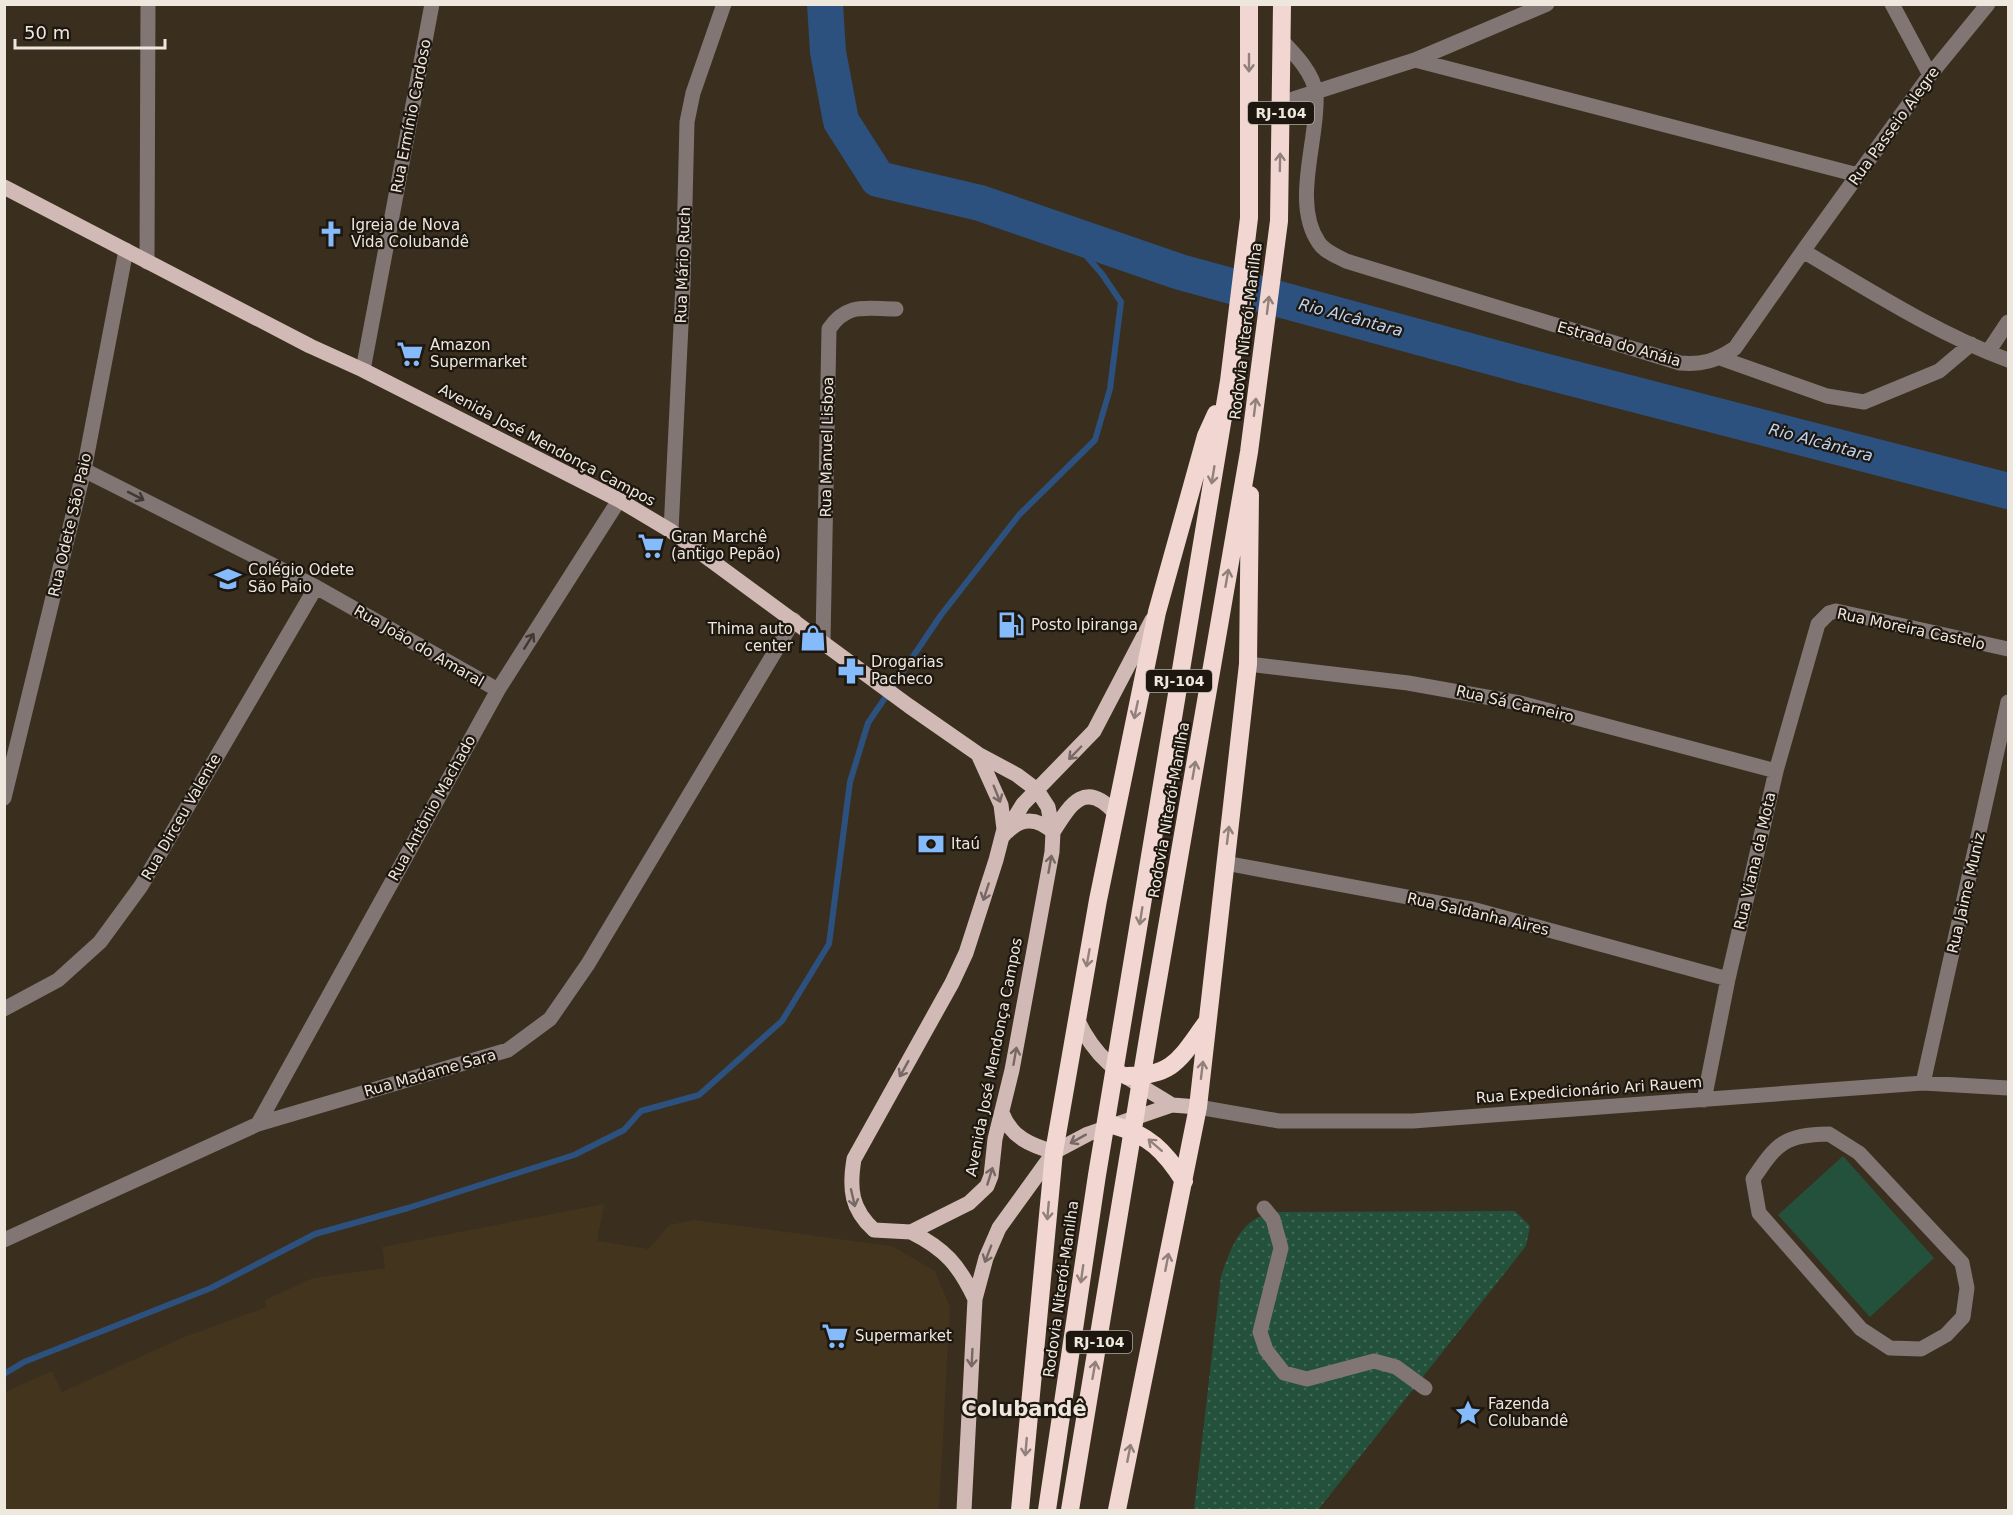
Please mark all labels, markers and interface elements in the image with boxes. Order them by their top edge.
scale bar [15,12,165,50]
text: 50 m [24,22,70,43]
street label: Rua Ermínio Cardoso [387,38,435,194]
one-way arrow [1243,52,1255,72]
street label: Rua Passeio Alegre [1845,63,1943,189]
road number: RJ-104 [1248,102,1314,124]
one-way arrow [1274,153,1286,173]
street label: Rua Mário Ruch [672,206,694,324]
place label: Igreja de Nova Vida Colubandê [351,216,469,251]
church icon: Igreja de Nova Vida Colubandê [316,219,346,249]
street label: Rodovia Niterói-Manilha [1226,241,1266,421]
water label: Rio Alcântara [1297,294,1405,341]
one-way arrow [1262,295,1273,315]
street label: Estrada do Anáia [1555,318,1683,370]
place label: Amazon Supermarket [430,336,527,371]
supermarket icon: Amazon Supermarket [395,339,425,369]
street label: Rua Manuel Lisboa [817,376,837,518]
street label: Avenida José Mendonça Campos [436,380,659,510]
one-way arrow [1249,398,1260,418]
water label: Rio Alcântara [1767,419,1875,466]
street label: Rua Odete São Paio [45,451,95,599]
one-way arrow [1207,464,1218,484]
one-way arrow [127,491,145,503]
place label: Gran Marchê (antigo Pepão) [671,528,781,563]
supermarket icon: Gran Marchê (antigo Pepão) [636,531,666,561]
place label: Colégio Odete São Paio [248,561,354,596]
school or university icon: Colégio Odete São Paio [213,564,243,594]
one-way arrow [1222,568,1233,588]
street label: Rua João do Amaral [351,601,487,691]
street label: Rua Moreira Castelo [1835,605,1987,653]
fuel station icon: Posto Ipiranga [996,610,1026,640]
place label: Posto Ipiranga [1031,616,1138,634]
place label: Thima auto center [707,620,794,655]
shop icon: Thima auto center [798,623,828,653]
one-way arrow [524,633,536,650]
place label: Drogarias Pacheco [871,653,944,688]
pharmacy icon: Drogarias Pacheco [836,656,866,686]
road number: RJ-104 [1146,670,1212,692]
street label: Rua Sá Carneiro [1454,682,1576,726]
one-way arrow [1130,700,1141,719]
street label: Rodovia Niterói-Manilha [1145,721,1193,899]
street label: Rua Antônio Machado [385,732,479,884]
one-way arrow [1068,745,1082,760]
street label: Rua Dirceu Valente [137,751,225,883]
one-way arrow [1189,761,1200,780]
one-way arrow [992,784,1003,802]
street label: Rua Viana da Mota [1730,790,1780,932]
one-way arrow [1223,825,1234,845]
bank icon: Itaú [916,829,946,859]
street label: Rua Jaime Muniz [1943,831,1989,955]
place label: Itaú [951,835,980,853]
one-way arrow [1045,855,1056,875]
one-way arrow [980,882,991,901]
street label: Rua Saldanha Aires [1405,889,1551,939]
one-way arrow [1135,905,1146,925]
street label: Avenida José Mendonça Campos [962,936,1026,1178]
one-way arrow [1082,947,1093,967]
street label: Rua Madame Sara [362,1046,498,1100]
one-way arrow [1010,1047,1021,1066]
one-way arrow [898,1060,910,1077]
one-way arrow [1197,1061,1208,1081]
street label: Rua Expedicionário Ari Rauem [1475,1073,1703,1107]
one-way arrow [1069,1134,1087,1145]
one-way arrow [1148,1138,1163,1152]
one-way arrow [985,1167,996,1186]
one-way arrow [847,1188,859,1207]
street label: Rodovia Niterói-Manilha [1040,1199,1082,1379]
one-way arrow [1042,1200,1053,1220]
one-way arrow [982,1244,993,1263]
one-way arrow [1162,1253,1174,1272]
one-way arrow [1076,1264,1087,1283]
supermarket icon: Supermarket [820,1321,850,1351]
place label: Supermarket [855,1327,952,1345]
road number: RJ-104 [1066,1331,1132,1353]
one-way arrow [966,1347,977,1367]
one-way arrow [1089,1361,1100,1380]
place label: Fazenda Colubandê [1488,1395,1568,1430]
district label: Colubandê [961,1397,1087,1421]
place icon: Fazenda Colubandê [1453,1398,1483,1428]
one-way arrow [1020,1436,1031,1456]
one-way arrow [1124,1444,1135,1463]

